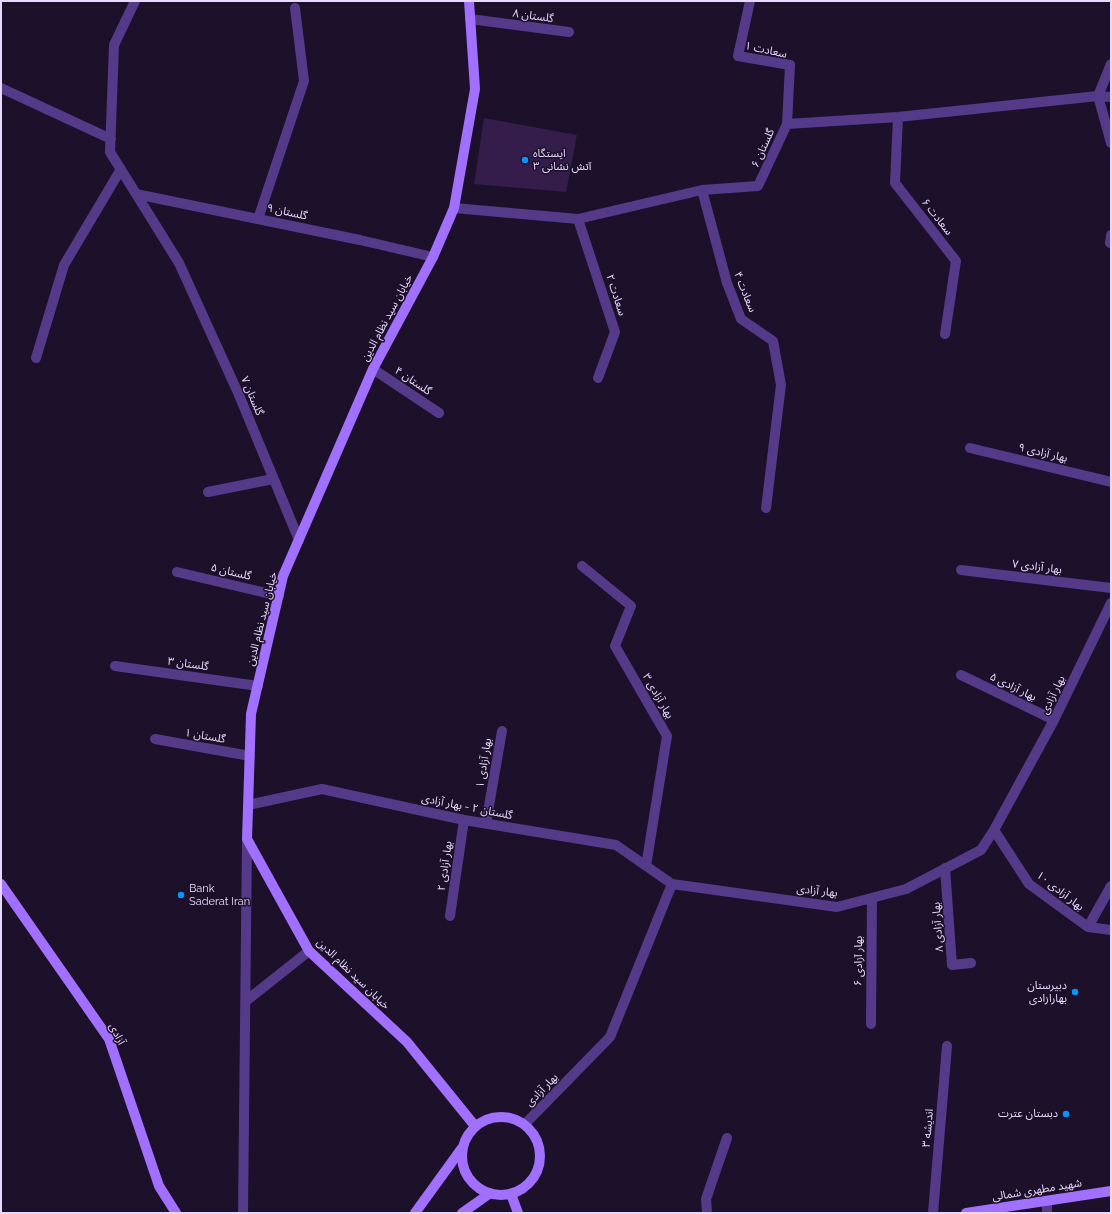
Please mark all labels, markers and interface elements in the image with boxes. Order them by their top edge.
street label: گلستان ۸ [512,7,554,25]
street label: سعادت ۱ [744,39,788,61]
street label: گلستان ۶ [749,127,777,169]
place label: ایستگاه آتش نشانی ۳ [533,147,591,173]
marker: ایستگاه آتش نشانی ۳ [520,155,530,165]
street label: سعادت ۶ [919,196,955,238]
street label: گلستان ۹ [266,201,308,223]
street label: سعادت ۴ [731,270,759,314]
street label: خیابان سید نظام الدین [359,272,415,364]
street label: سعادت ۲ [603,273,629,317]
street label: گلستان ۴ [392,364,434,398]
street label: گلستان ۷ [238,374,266,418]
street label: بهار آزادی ۹ [1017,441,1069,465]
street label: بهار آزادی ۷ [1011,557,1063,577]
street label: گلستان ۵ [209,561,253,583]
street label: خیابان سید نظام الدین [244,571,280,667]
street label: گلستان ۳ [167,655,209,673]
street label: بهار آزادی ۵ [988,670,1038,704]
street label: بهار آزادی ۳ [640,671,676,721]
street label: بهار آزادی [1038,674,1068,716]
street label: گلستان ۱ [184,726,226,746]
street label: بهار آزادی ۱ [474,737,494,789]
street label: گلستان ۲ - بهار آزادی [420,792,514,822]
street label: بهار آزادی ۲ [435,840,455,892]
street label: بهار آزادی ۱۰ [1034,868,1086,914]
place label: Bank Saderat Iran [189,882,250,908]
street label: بهار آزادی [796,882,838,900]
marker: Bank Saderat Iran [176,890,186,900]
street label: بهار آزادی ۸ [930,901,946,953]
street label: خیابان سید نظام الدین [314,936,392,1012]
street label: بهار آزادی ۶ [852,936,866,986]
place label: دبیرستان بهارازادی [1027,979,1067,1005]
marker: دبیرستان بهارازادی [1070,987,1080,997]
street label: آزادی [106,1021,128,1047]
street label: بهار آزادی [523,1071,561,1109]
place label: دبستان عترت [998,1107,1058,1121]
street label: اندیشه ۳ [920,1108,936,1148]
marker: دبستان عترت [1061,1109,1071,1119]
street label: شهید مطهری شمالی [991,1176,1083,1204]

